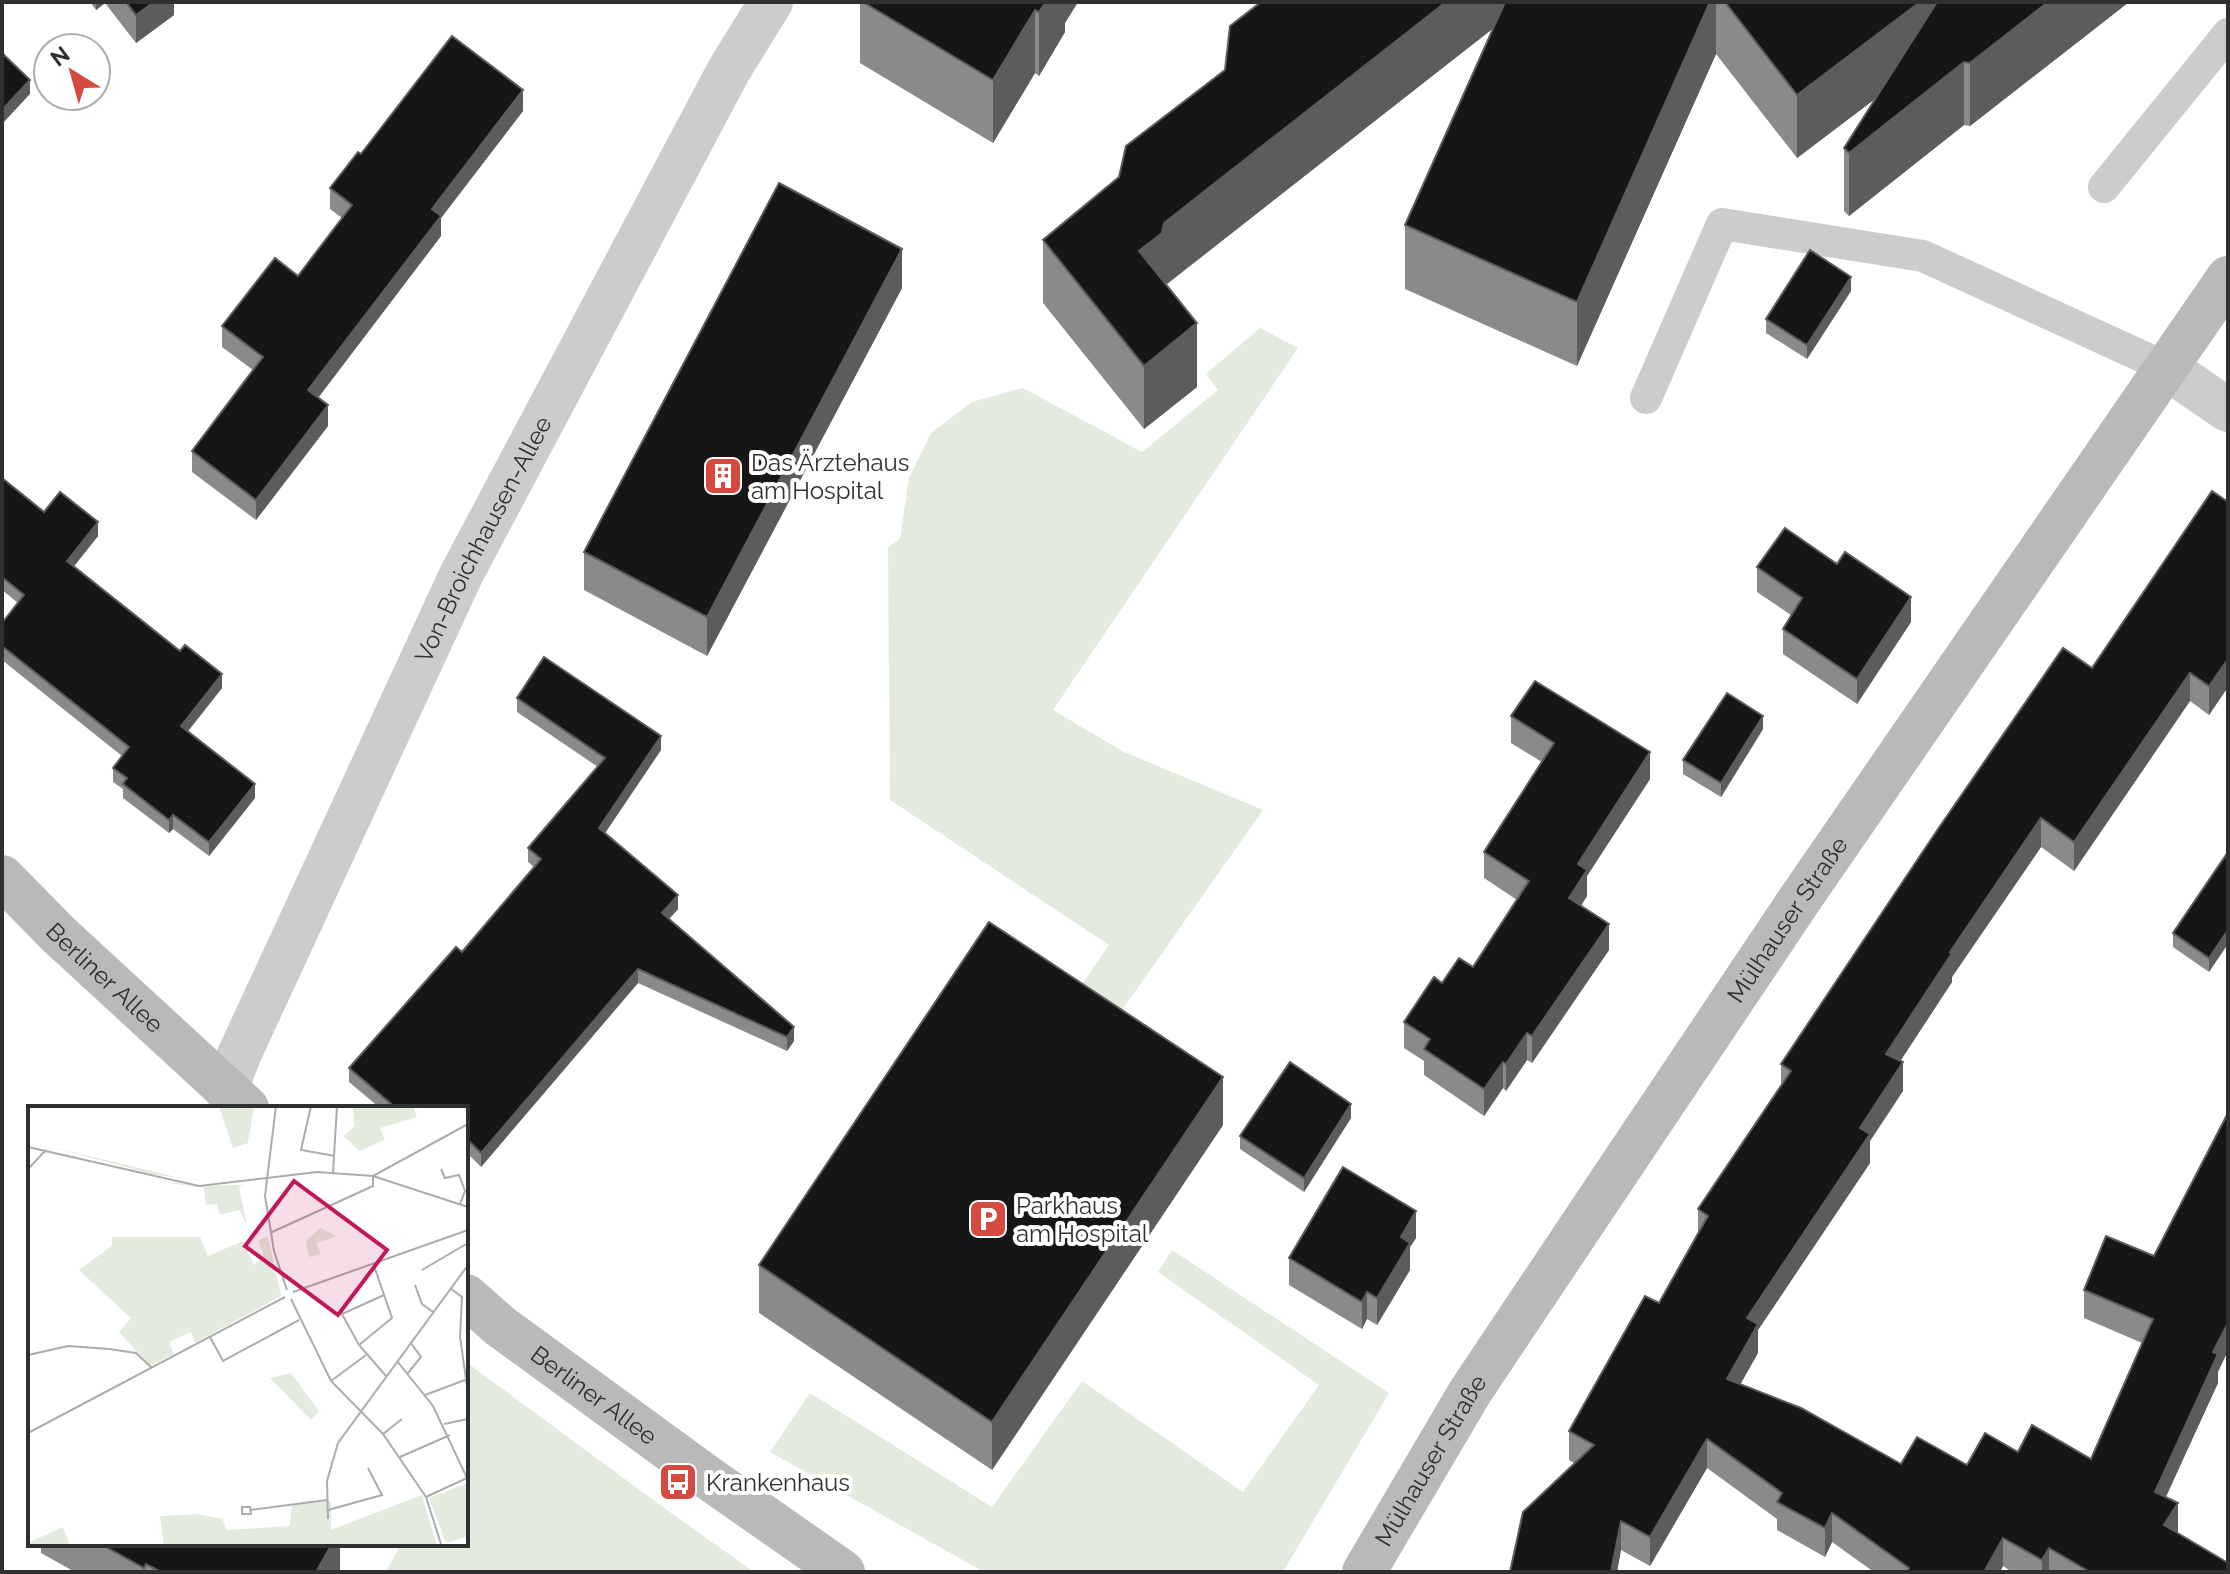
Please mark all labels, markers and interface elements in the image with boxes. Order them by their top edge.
north arrow [32,32,112,112]
text: N [45,41,74,71]
street label: Von-Broichhausen-Allee [408,411,557,667]
place label: Das Ärztehaus am Hospital [751,448,909,505]
building icon: Das Ärztehaus am Hospital [702,455,744,497]
street label: Mülhauser Straße [1721,831,1853,1008]
street label: Berliner Allee [40,916,170,1039]
inset map [28,1106,468,1546]
place label: Parkhaus am Hospital [1016,1191,1149,1248]
parking icon: Parkhaus am Hospital [967,1198,1009,1240]
street label: Berliner Allee [525,1339,663,1450]
street label: Mülhauser Straße [1368,1369,1492,1551]
bus stop icon: Krankenhaus [657,1461,699,1503]
place label: Krankenhaus [706,1468,850,1497]

